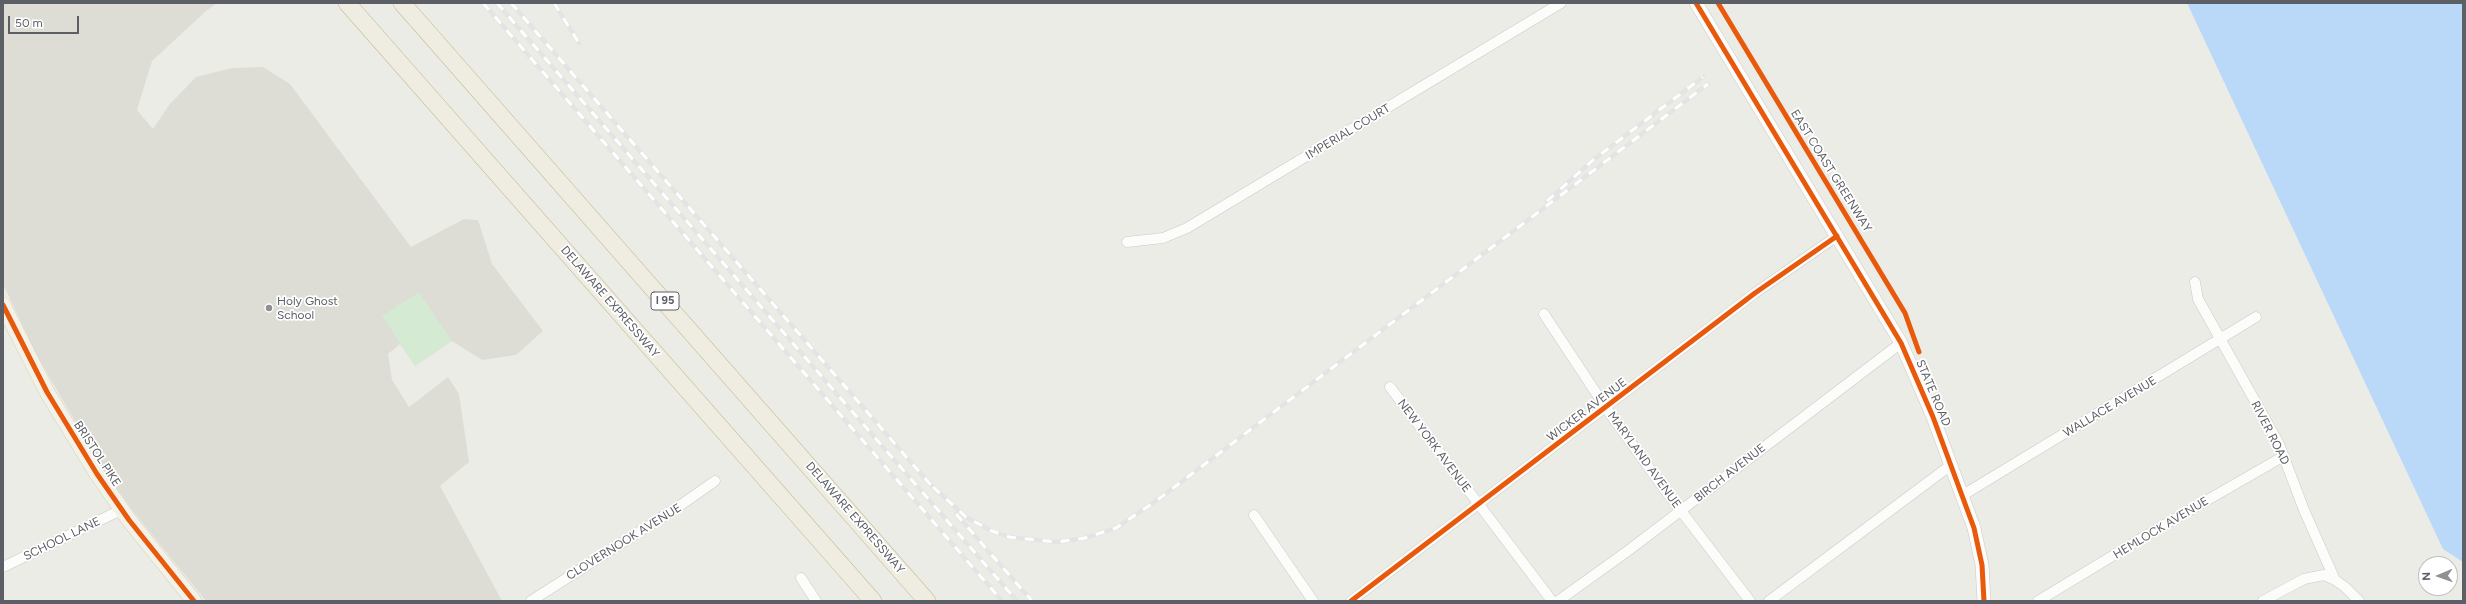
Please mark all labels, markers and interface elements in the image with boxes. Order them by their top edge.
scale bar [10,8,81,34]
text: 50 m [15,16,43,30]
street label: IMPERIAL COURT [1303,101,1393,163]
street label: EAST COAST GREENWAY [1787,107,1875,235]
street label: DELAWARE EXPRESSWAY [558,243,662,361]
road number: I 95 [651,292,679,310]
place label: Holy Ghost School [277,294,338,322]
marker: Holy Ghost School [264,303,274,313]
street label: STATE ROAD [1912,357,1954,429]
street label: WALLACE AVENUE [2061,373,2159,441]
street label: WICKER AVENUE [1544,375,1630,445]
street label: NEW YORK AVENUE [1394,396,1474,496]
street label: RIVER ROAD [2248,399,2292,467]
street label: MARYLAND AVENUE [1604,409,1684,511]
street label: BRISTOL PIKE [70,419,124,489]
street label: BIRCH AVENUE [1691,441,1769,505]
street label: DELAWARE EXPRESSWAY [803,459,907,577]
street label: HEMLOCK AVENUE [2111,494,2211,562]
street label: CLOVERNOOK AVENUE [564,501,684,583]
street label: SCHOOL LANE [21,514,103,564]
north arrow [2418,556,2458,596]
text: N [2420,572,2433,581]

